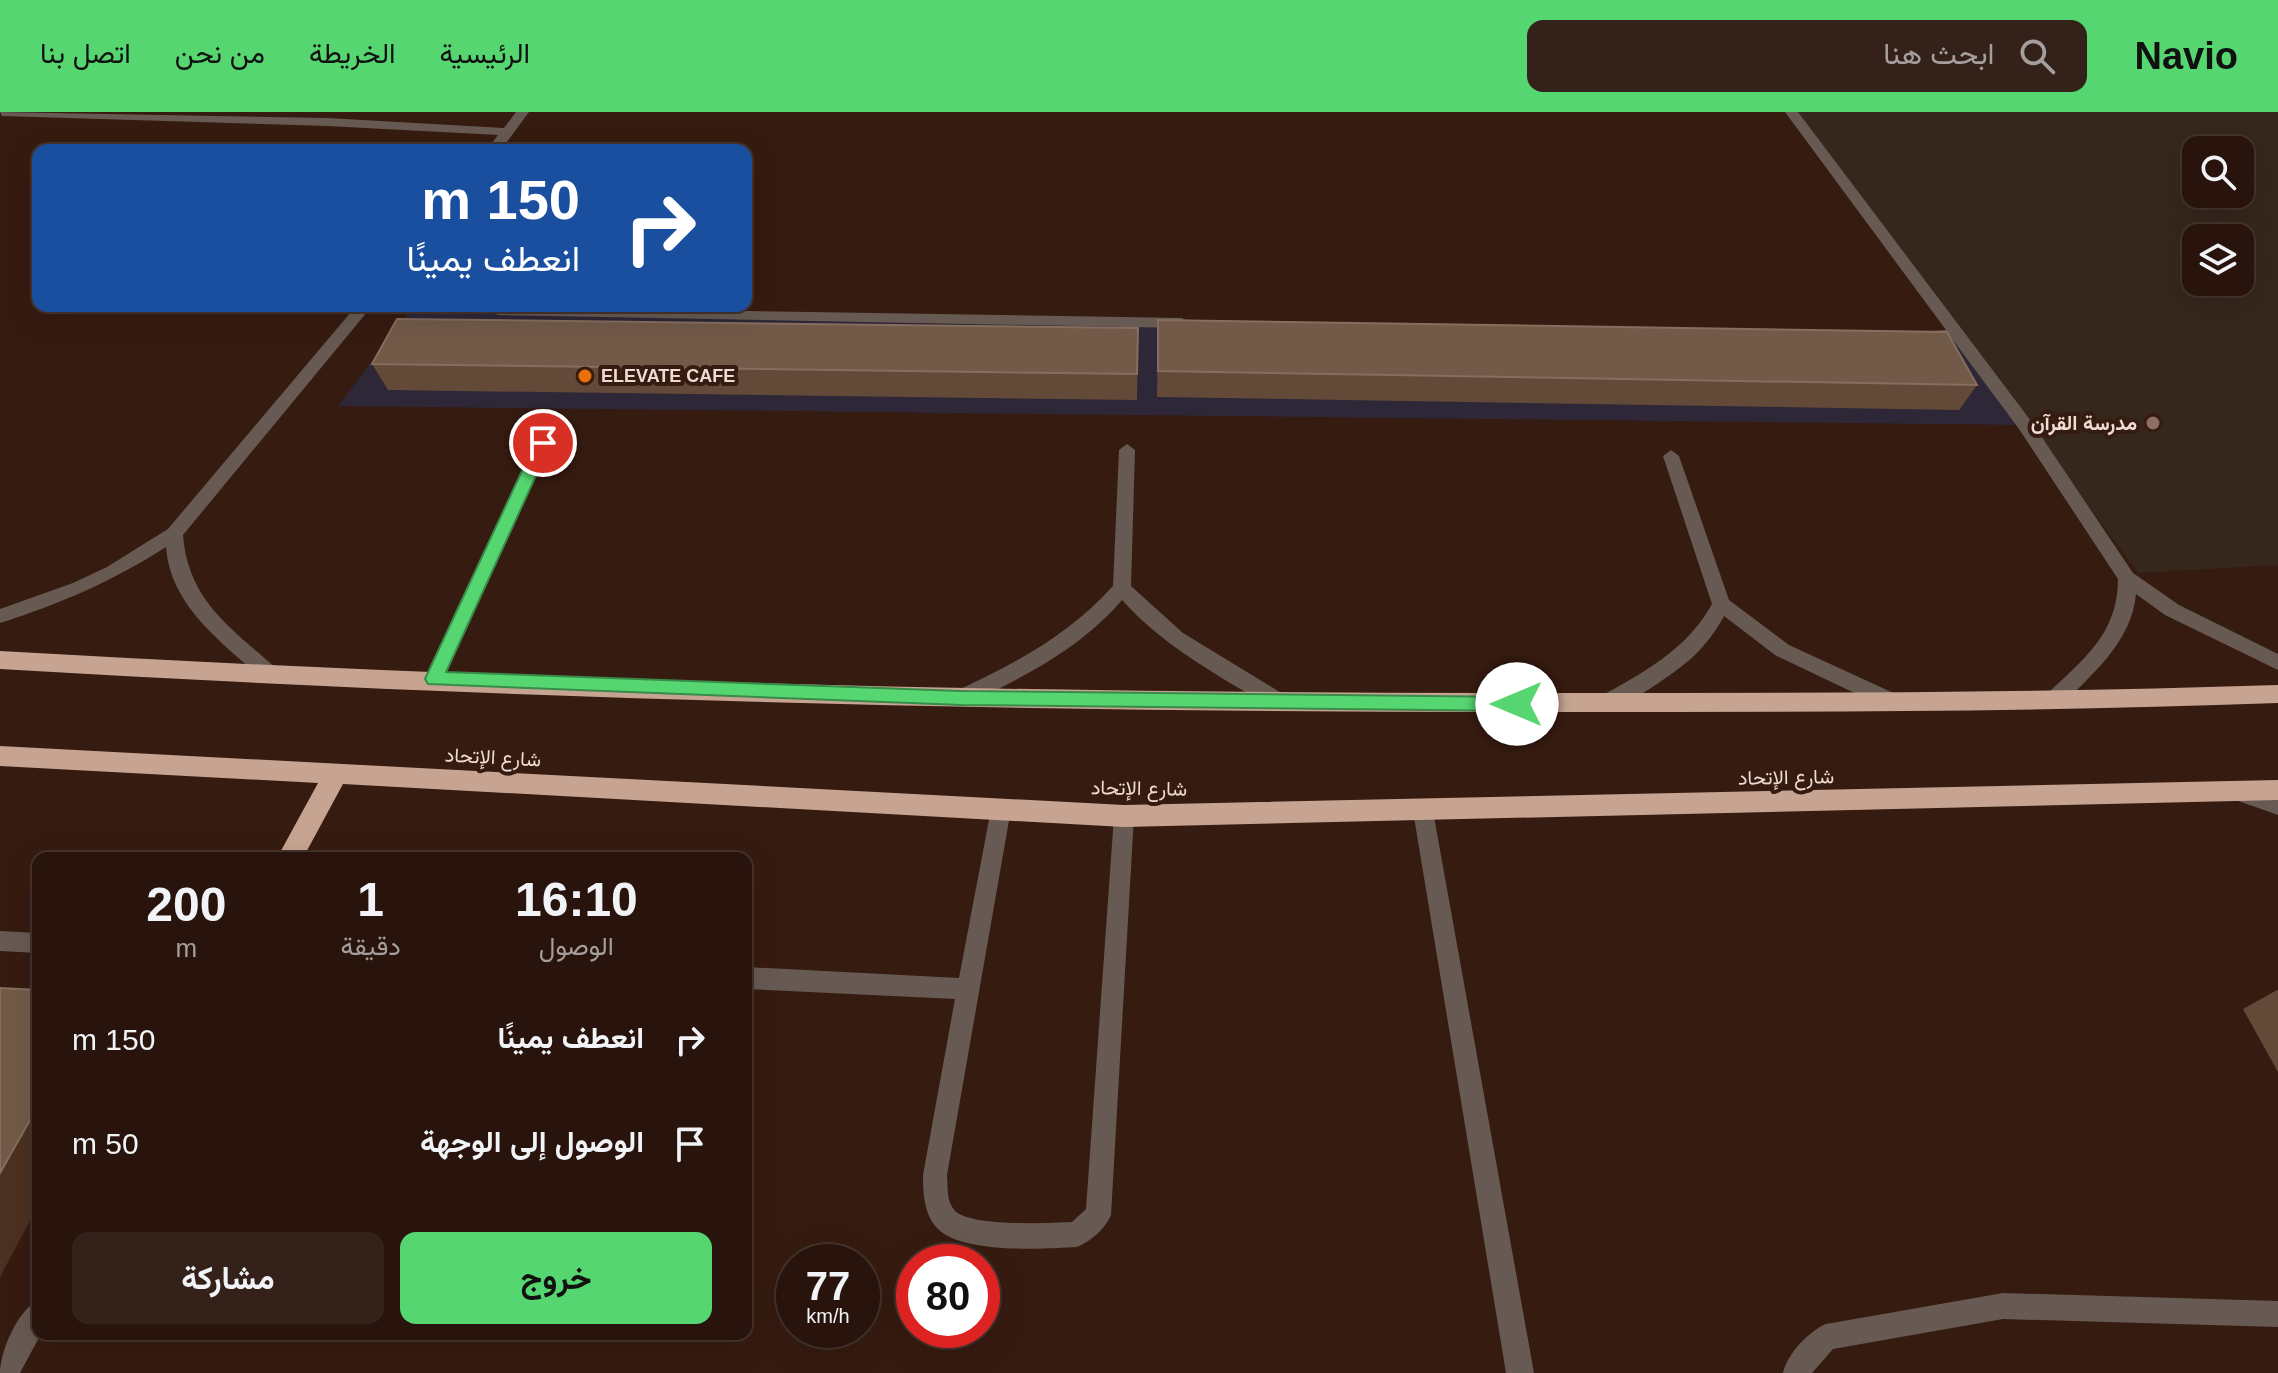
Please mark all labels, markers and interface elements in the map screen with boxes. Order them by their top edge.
search box [1527,20,2087,92]
icon: search [2015,34,2059,78]
text: Navio [2135,35,2238,77]
text: ابحث هنا [1883,37,1995,70]
text: اتصل بنا [40,38,131,69]
text: من نحن [175,38,265,69]
text: الخريطة [309,38,396,69]
text: الرئيسية [440,38,530,69]
map controls [2182,136,2254,296]
button: search [2182,136,2254,208]
text: 150 m [421,168,580,231]
icon: right [608,176,712,280]
button: layers [2182,224,2254,296]
text: انعطف يمينًا [407,238,580,279]
place label: ELEVATE CAFE [601,366,735,386]
marker: ELEVATE CAFE [576,367,594,385]
pin [509,409,577,477]
place label: مدرسة القرآن [2031,412,2137,436]
marker: مدرسة القرآن [2144,414,2162,432]
icon: arrive [521,421,565,465]
position arrow [1475,662,1559,746]
street label: شارع الإتحاد [444,743,542,774]
street label: شارع الإتحاد [1738,765,1834,792]
street label: شارع الإتحاد [1091,776,1187,803]
text: 1 [357,873,384,926]
text: 16:10 [515,873,638,926]
text: 200 [146,878,226,931]
text: دقيقة [341,931,401,961]
text: الوصول [539,931,614,961]
text: m [175,933,197,963]
icon: right [668,1018,712,1062]
text: انعطف يمينًا [497,1021,644,1054]
text: 150 m [72,1023,155,1056]
icon: arrive [668,1122,712,1166]
text: الوصول إلى الوجهة [420,1125,644,1158]
text: 50 m [72,1127,139,1160]
button: مشاركة [72,1232,384,1324]
button: خروج [400,1232,712,1324]
speed limit sign: 80 [896,1244,1000,1348]
text: 77 [806,1264,850,1308]
text: km/h [806,1305,850,1327]

